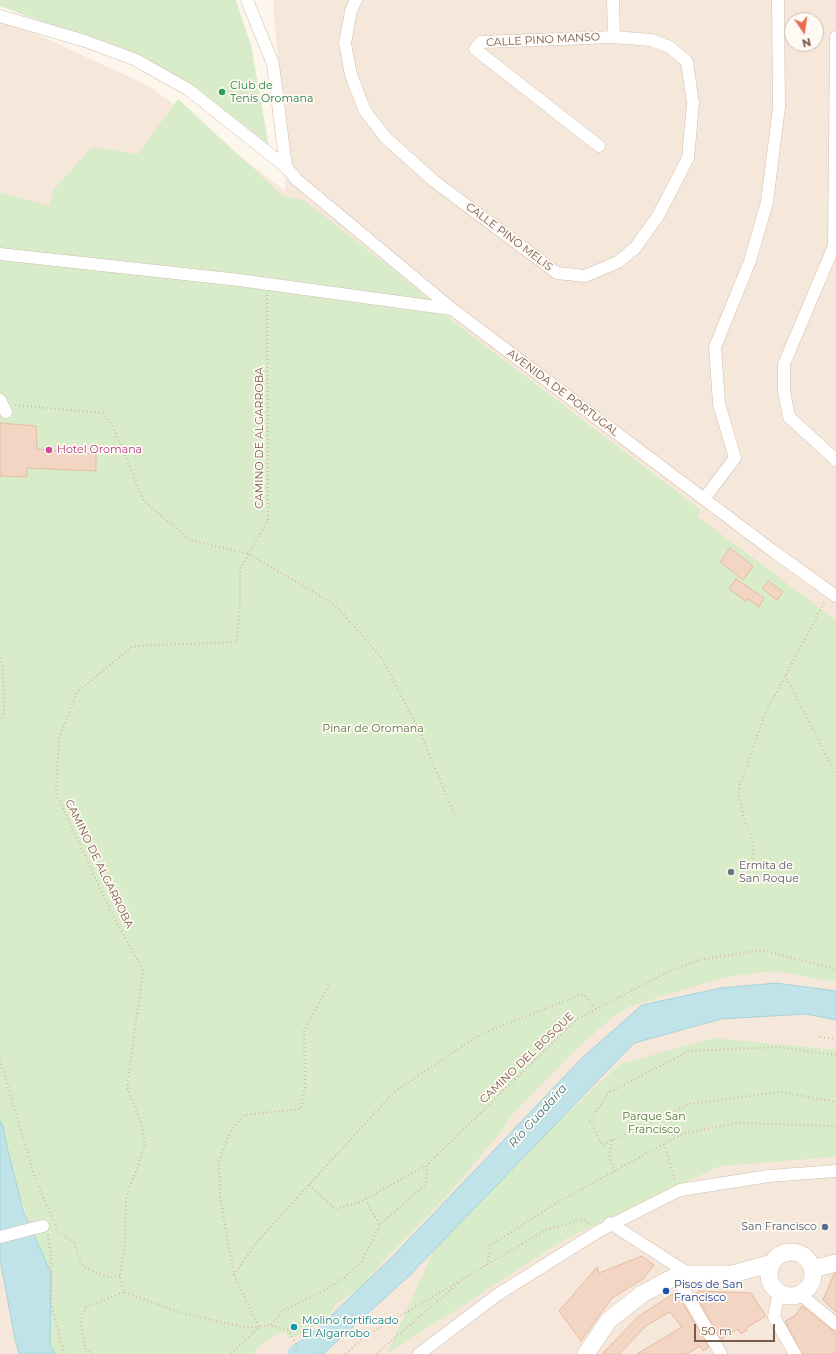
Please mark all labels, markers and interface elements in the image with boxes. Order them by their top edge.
north arrow [784,12,824,52]
street label: CALLE PINO MANSO [486,30,600,50]
text: N [801,35,812,51]
place label: Club de Tenis Oromana [230,79,313,105]
marker: Club de Tenis Oromana [217,87,227,97]
street label: CALLE PINO MELIS [463,200,555,274]
street label: AVENIDA DE PORTUGAL [505,347,621,439]
street label: CAMINO DE ALGARROBA [253,367,267,509]
place label: Hotel Oromana [57,443,142,457]
marker: Hotel Oromana [44,445,54,455]
park label: Pinar de Oromana [322,722,424,736]
street label: CAMINO DE ALGARROBA [62,797,136,931]
place label: Ermita de San Roque [739,859,799,885]
marker: Ermita de San Roque [726,867,736,877]
street label: CAMINO DEL BOSQUE [477,1010,577,1106]
water label: Río Guadaíra [506,1081,570,1151]
park label: Parque San Francisco [622,1110,686,1136]
place label: San Francisco [741,1220,817,1234]
marker: San Francisco [820,1222,830,1232]
place label: Pisos de San Francisco [674,1278,743,1304]
marker: Pisos de San Francisco [661,1286,671,1296]
place label: Molino fortificado El Algarrobo [302,1314,399,1340]
scale bar [696,1316,777,1342]
marker: Molino fortificado El Algarrobo [289,1322,299,1332]
text: 50 m [701,1323,732,1338]

